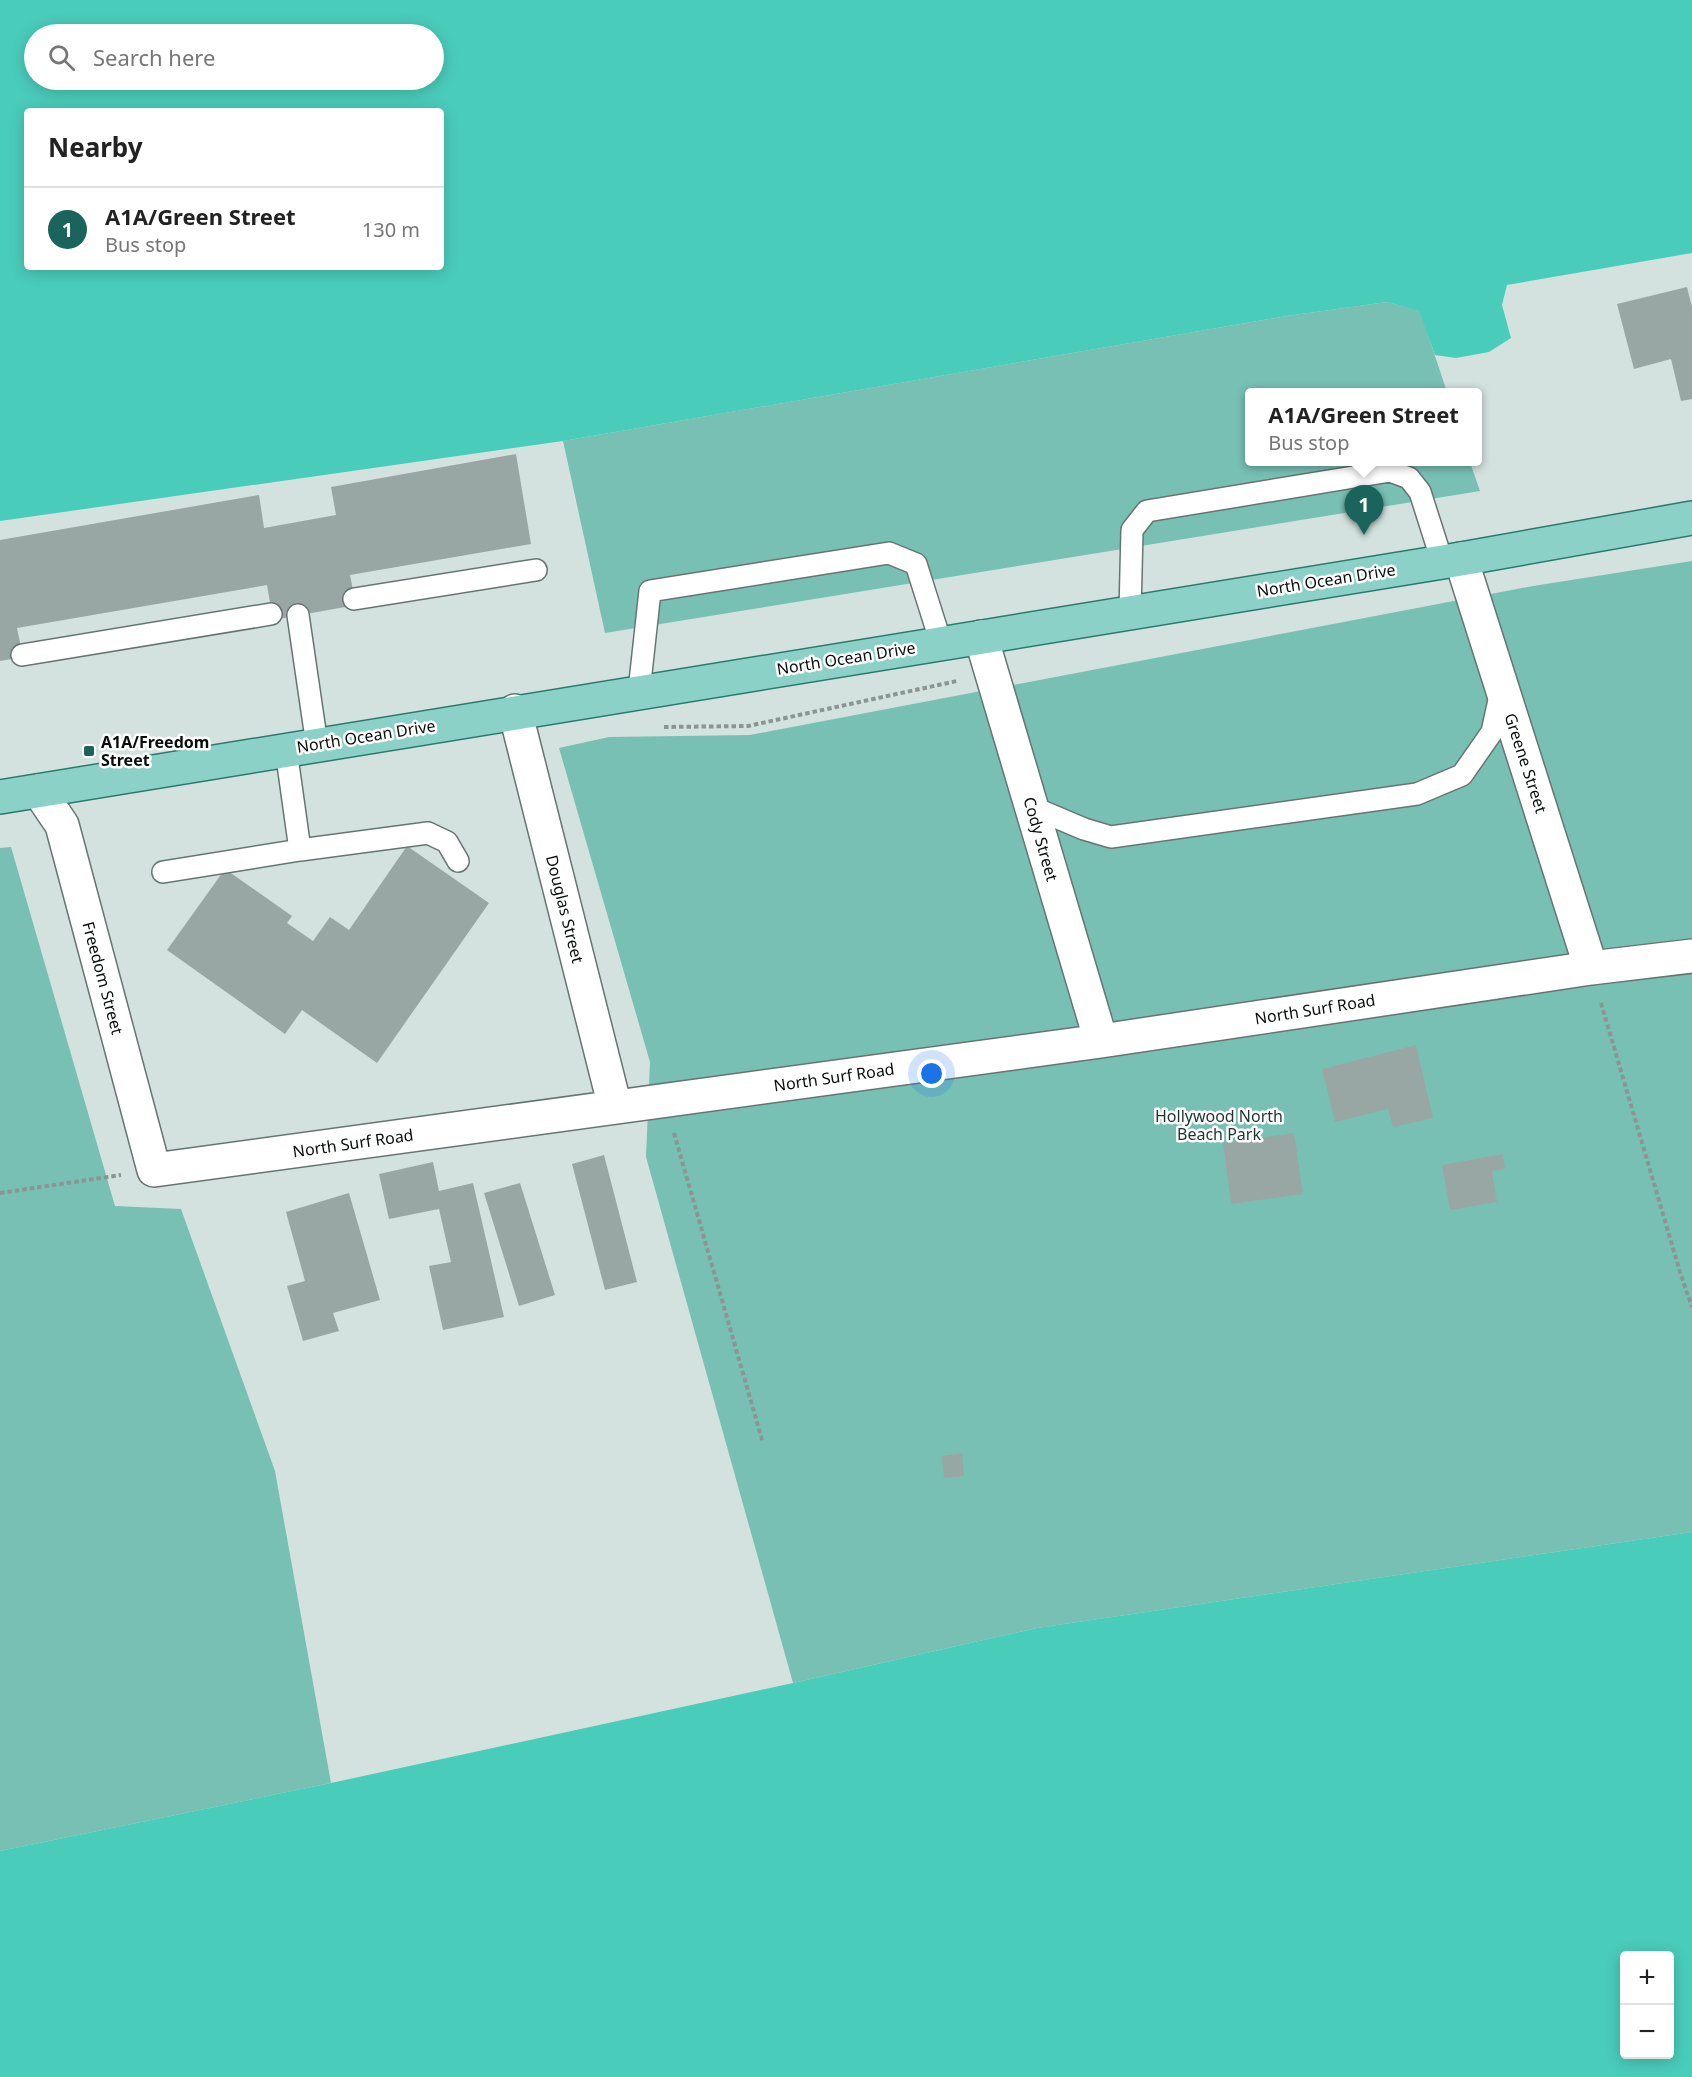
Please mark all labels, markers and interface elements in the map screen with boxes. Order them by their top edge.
search box [24,24,444,90]
icon: search [45,41,78,74]
text: Search here [93,42,215,72]
text: Nearby [48,129,143,165]
text: A1A/Green Street [105,201,296,231]
text: 1 [62,216,73,243]
text: 130 m [362,216,420,243]
text: Bus stop [105,231,186,258]
popup [1245,388,1482,466]
text: A1A/Green Street [1268,399,1459,429]
text: Bus stop [1268,429,1350,456]
pin: 1 [1344,486,1384,535]
street label: North Ocean Drive [1255,558,1397,602]
street label: North Ocean Drive [775,636,917,680]
street label: Greene Street [1500,710,1553,816]
street label: North Ocean Drive [295,714,437,758]
place label: A1A/Freedom Street [101,731,209,771]
marker: A1A/Freedom Street [82,744,96,758]
street label: Cody Street [1018,794,1064,884]
street label: Douglas Street [541,853,589,966]
street label: Freedom Street [77,919,129,1037]
street label: North Surf Road [1253,989,1377,1029]
street label: North Surf Road [772,1058,896,1096]
your location [917,1059,946,1088]
park label: Hollywood North Beach Park [1155,1105,1283,1145]
street label: North Surf Road [291,1124,415,1162]
map controls [1620,1951,1674,2059]
button: + [1620,1951,1674,2005]
button: − [1620,2005,1674,2059]

